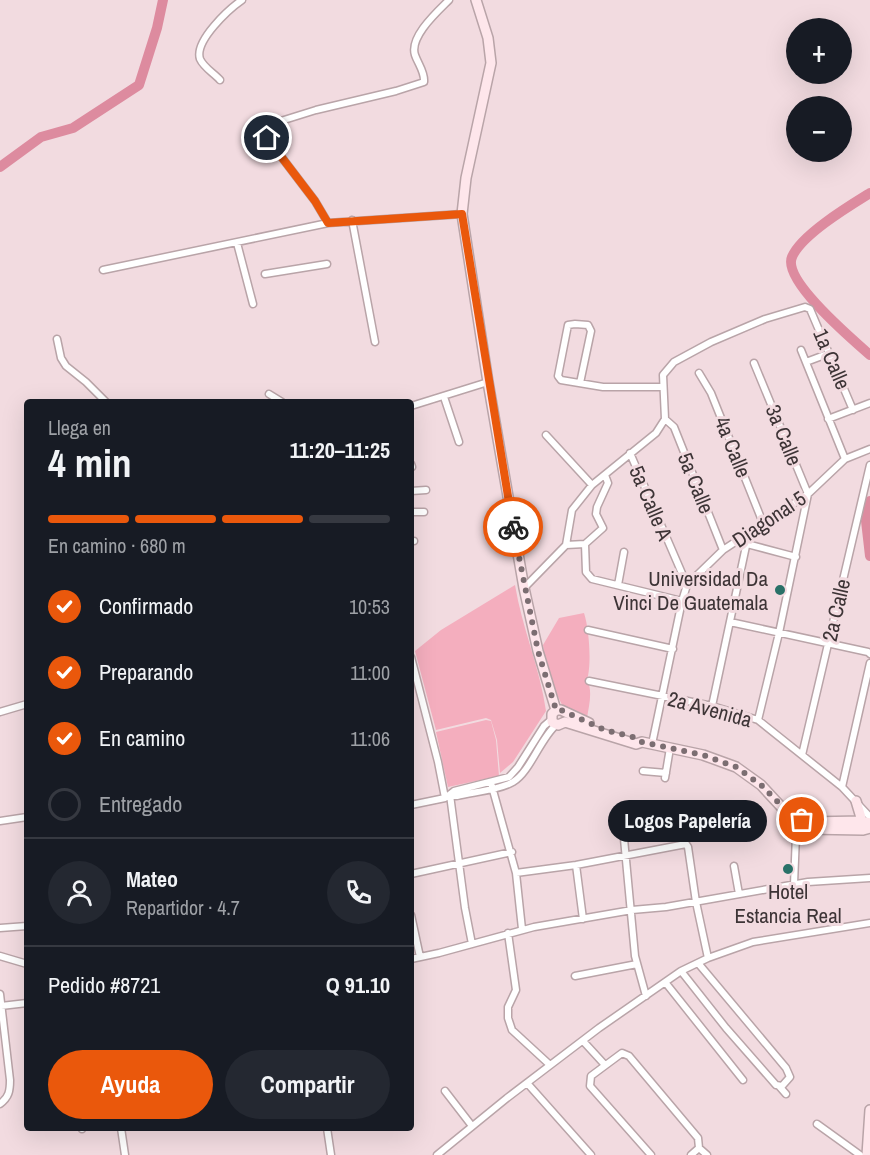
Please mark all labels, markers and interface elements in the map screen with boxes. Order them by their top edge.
map controls [786,18,852,162]
button: + [786,18,852,84]
button: − [786,96,852,162]
pin [241,112,292,163]
icon: home [250,121,283,154]
street label: 1a Calle [806,324,858,394]
street label: 3a Calle [759,400,809,470]
street label: 4a Calle [708,412,758,482]
text: Llega en [48,414,111,441]
text: 11:20–11:25 [290,435,390,465]
text: 4 min [48,437,132,489]
street label: 5a Calle [671,448,721,518]
street label: 5a Calle A [622,461,680,545]
street label: Diagonal 5 [726,484,812,554]
courier [483,497,543,557]
icon: bike [497,511,530,544]
text: En camino · 680 m [48,532,186,559]
place label: Universidad Da Vinci De Guatemala [613,564,768,617]
street label: 2a Calle [815,576,857,644]
marker: Universidad Da Vinci De Guatemala [773,583,787,597]
icon: check [48,590,81,623]
text: Confirmado [99,591,193,621]
text: 10:53 [349,593,390,620]
icon: check [48,656,81,689]
text: Preparando [99,657,193,687]
text: 11:00 [350,659,390,686]
street label: 2a Avenida [665,684,756,734]
icon: check [48,722,81,755]
text: En camino [99,723,185,753]
text: 11:06 [350,725,390,752]
text: Entregado [99,789,182,819]
pin [776,794,827,845]
callout: Logos Papelería [607,799,766,841]
icon: bag [785,803,818,836]
text: Logos Papelería [624,807,751,834]
button: person [48,861,111,924]
button: phone [327,861,390,924]
marker: Hotel Estancia Real [781,862,795,876]
text: Mateo [126,864,178,894]
place label: Hotel Estancia Real [734,877,842,930]
text: Repartidor · 4.7 [126,894,240,921]
text: Pedido #8721 [48,970,160,1000]
text: Q 91.10 [326,970,390,1000]
button: Ayuda [48,1050,213,1119]
button: Compartir [225,1050,390,1119]

